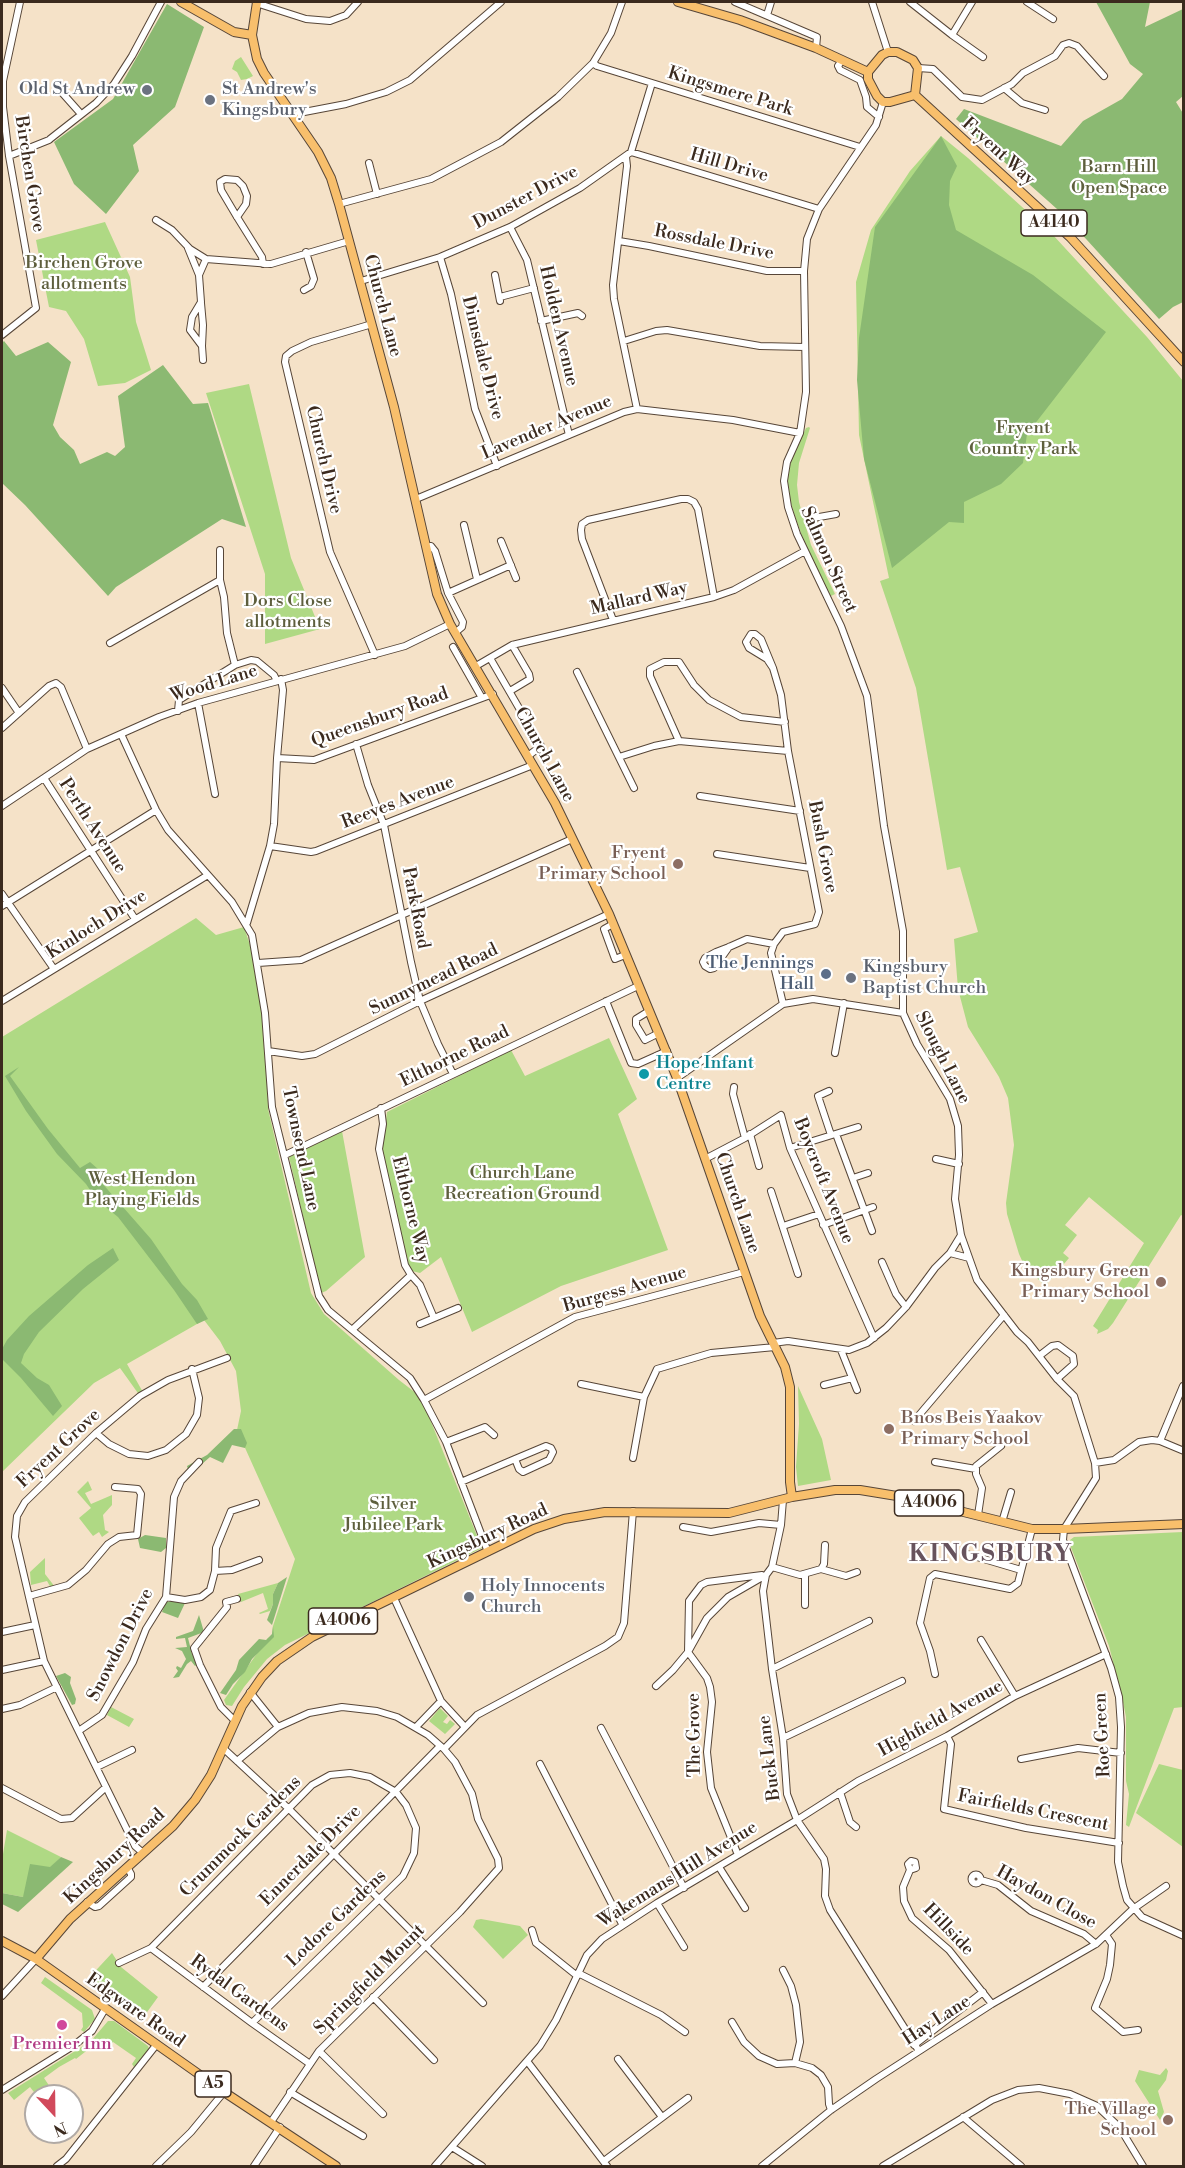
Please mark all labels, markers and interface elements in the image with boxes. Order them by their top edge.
street label: Kingsmere Park [665,63,795,121]
place label: Old St Andrew [19,79,135,101]
place label: St Andrew's Kingsbury [222,79,317,122]
marker: Old St Andrew [140,83,154,97]
marker: St Andrew's Kingsbury [203,93,217,107]
street label: Fryent Way [957,113,1039,191]
street label: Birchen Grove [9,114,49,234]
street label: Hill Drive [687,145,771,187]
park label: Barn Hill Open Space [1071,157,1167,200]
street label: Dunster Drive [470,161,582,235]
road number: A4140 [1021,210,1087,236]
street label: Rossdale Drive [652,221,776,265]
street label: Church Lane [358,252,406,360]
park label: Birchen Grove allotments [25,253,143,296]
street label: Holden Avenue [534,264,582,388]
street label: Dimsdale Drive [456,294,508,422]
street label: Lavender Avenue [479,391,615,465]
street label: Church Drive [300,404,346,516]
park label: Fryent Country Park [969,418,1077,460]
street label: Salmon Street [795,504,861,616]
street label: Mallard Way [588,577,690,621]
park label: Dors Close allotments [244,591,332,634]
street label: Wood Lane [168,660,260,708]
street label: Queensbury Road [309,683,451,753]
street label: Church Lane [509,704,579,806]
street label: Reeves Avenue [339,772,457,834]
street label: Perth Avenue [53,774,131,878]
street label: Bush Grove [802,799,842,895]
place label: Fryent Primary School [538,843,666,886]
marker: Fryent Primary School [671,857,685,871]
street label: Park Road [396,865,434,951]
street label: Kinloch Drive [43,886,151,964]
street label: Sunnymead Road [366,940,502,1020]
place label: The Jennings Hall [706,953,814,996]
place label: Kingsbury Baptist Church [863,957,986,1000]
marker: The Jennings Hall [819,967,833,981]
marker: Kingsbury Baptist Church [844,971,858,985]
street label: Slough Lane [910,1008,974,1108]
street label: Elthorne Road [397,1021,513,1093]
place label: Hope Infant Centre [656,1053,754,1096]
marker: Hope Infant Centre [637,1067,651,1081]
street label: Townsend Lane [276,1085,324,1213]
street label: Boycroft Avenue [788,1115,858,1247]
street label: Church Lane [710,1150,764,1256]
street label: Elthorne Way [386,1154,434,1266]
park label: Church Lane Recreation Ground [444,1163,600,1206]
park label: West Hendon Playing Fields [84,1169,200,1212]
place label: Kingsbury Green Primary School [1011,1261,1149,1304]
street label: Burgess Avenue [561,1262,689,1318]
marker: Kingsbury Green Primary School [1154,1275,1168,1289]
street label: Fryent Grove [13,1405,105,1493]
place label: Bnos Beis Yaakov Primary School [901,1408,1042,1450]
marker: Bnos Beis Yaakov Primary School [882,1422,896,1436]
road number: A4006 [894,1490,964,1516]
park label: Silver Jubilee Park [344,1494,442,1537]
street label: Kingsbury Road [424,1500,552,1574]
district label: KINGSBURY [909,1541,1073,1569]
place label: Holy Innocents Church [481,1576,605,1618]
street label: Snowdon Drive [83,1585,159,1705]
marker: Holy Innocents Church [462,1590,476,1604]
road number: A4006 [308,1608,378,1634]
street label: Highfield Avenue [875,1676,1007,1762]
street label: Roe Green [1090,1692,1116,1778]
street label: The Grove [683,1693,707,1777]
street label: Buck Lane [754,1714,786,1802]
street label: Crummock Gardens [176,1772,306,1902]
street label: Fairfields Crescent [956,1786,1110,1836]
street label: Ennerdale Drive [256,1801,366,1911]
street label: Kingsbury Road [60,1805,170,1909]
street label: Wakemans Hill Avenue [594,1817,762,1933]
street label: Haydon Close [992,1862,1100,1934]
street label: Lodore Gardens [282,1866,392,1972]
street label: Hillside [918,1899,978,1961]
street label: Springfield Mount [310,1920,430,2040]
street label: Rydal Gardens [185,1951,293,2037]
street label: Edgware Road [81,1969,189,2053]
street label: Hay Lane [899,1991,975,2051]
marker: Premier Inn [55,2018,69,2032]
place label: Premier Inn [12,2034,112,2056]
road number: A5 [195,2071,231,2097]
north arrow [24,2084,84,2144]
place label: The Village School [1064,2099,1156,2142]
marker: The Village School [1161,2113,1175,2127]
text: N [50,2117,70,2140]

